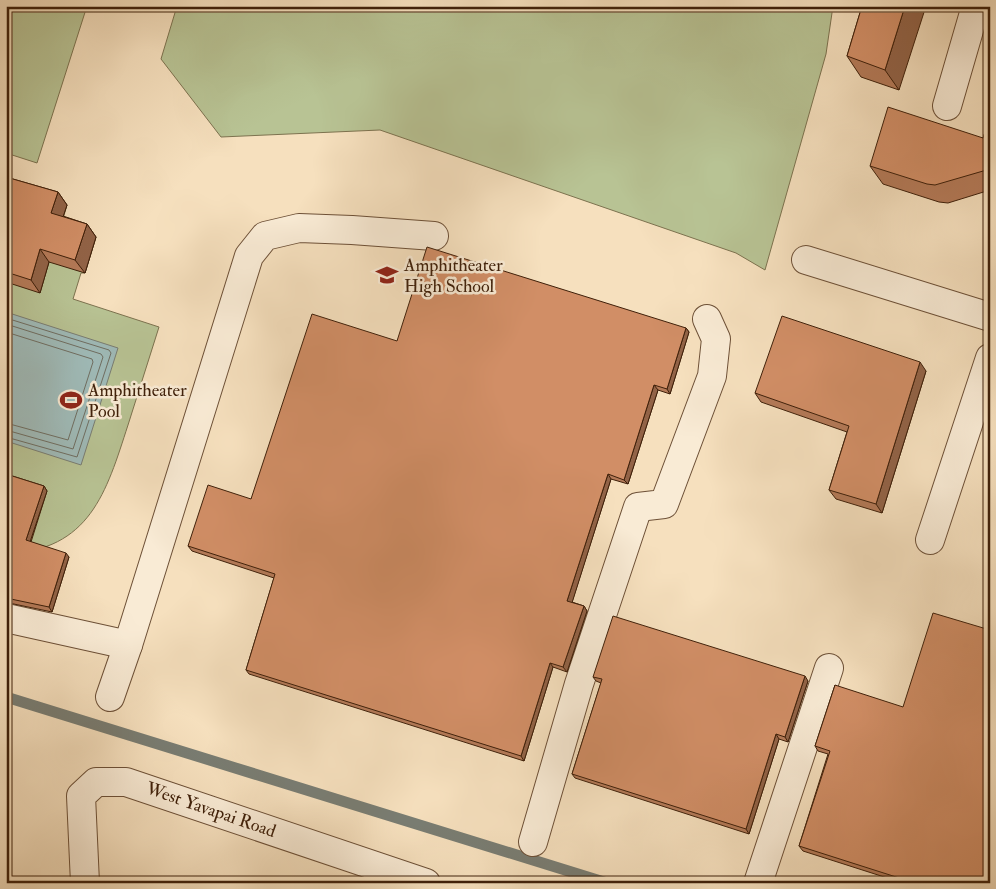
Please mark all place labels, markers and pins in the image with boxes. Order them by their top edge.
place label: Amphitheater High School [403,254,503,298]
school or university icon: Amphitheater High School [374,262,400,288]
place label: Amphitheater Pool [87,379,187,423]
sports icon: Amphitheater Pool [58,387,84,413]

